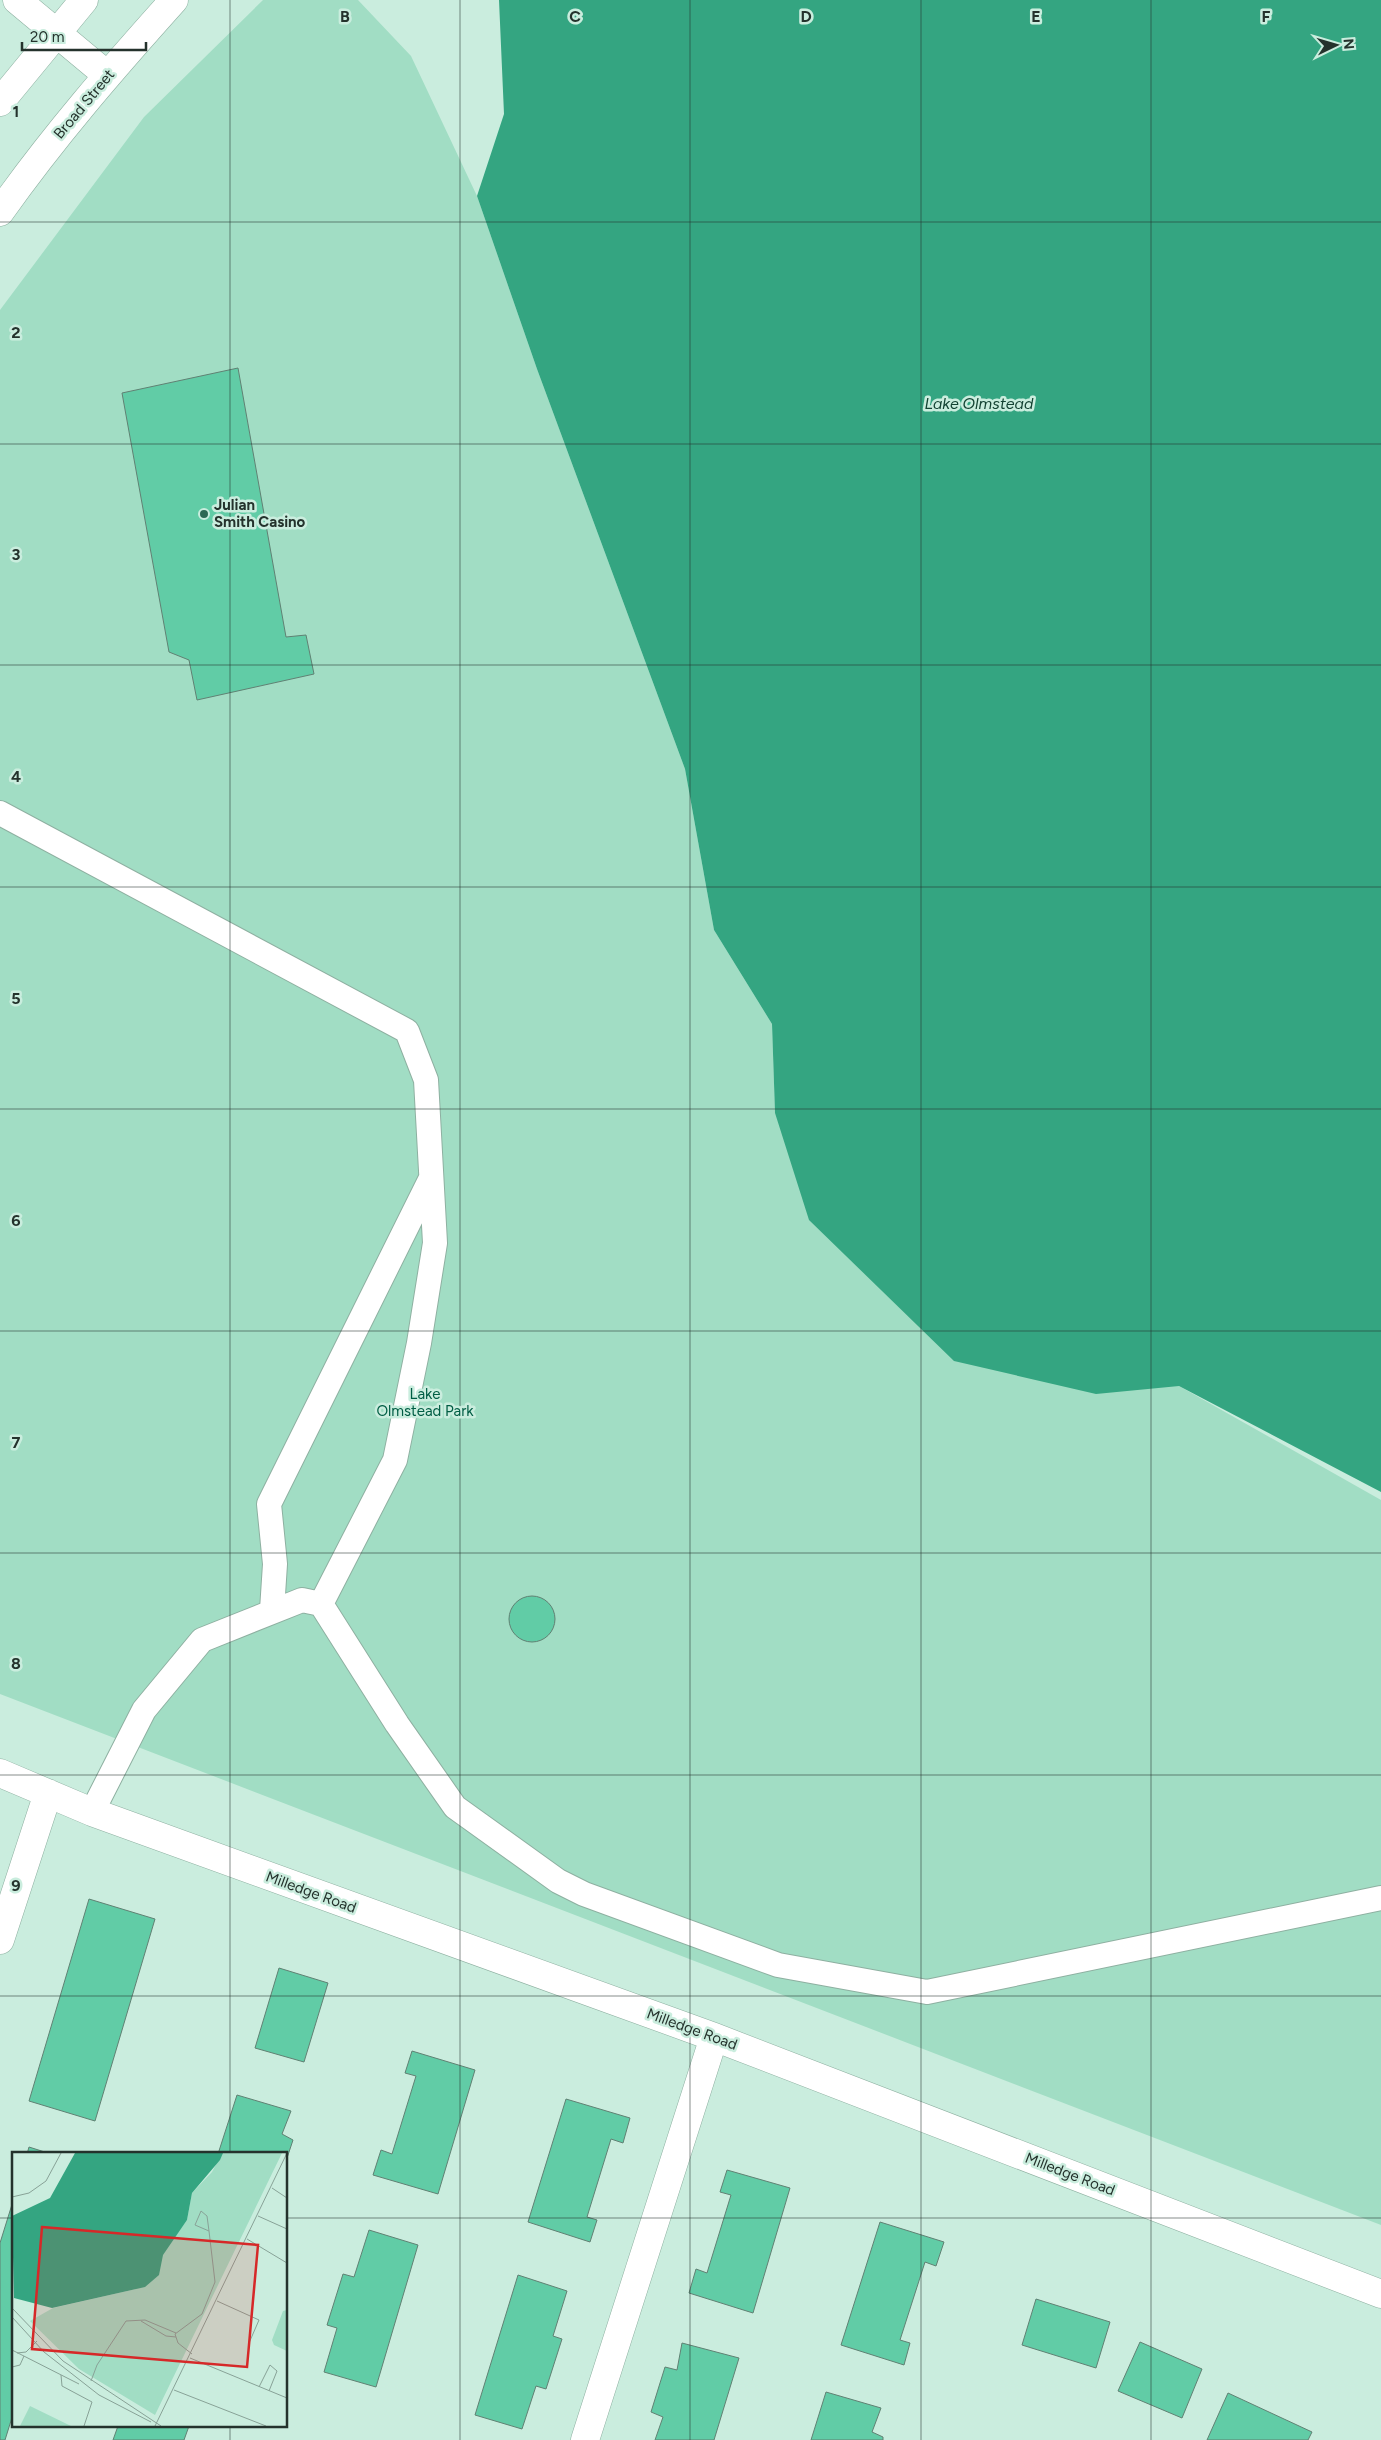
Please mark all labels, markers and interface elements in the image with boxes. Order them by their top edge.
text: B [340,7,350,26]
text: C [569,7,581,26]
text: D [800,7,812,26]
text: E [1031,7,1041,26]
text: F [1262,7,1271,26]
scale bar [22,20,146,52]
north arrow [1311,20,1361,70]
text: 20 m [30,28,64,46]
text: N [1340,38,1357,50]
street label: Broad Street [50,65,118,142]
text: 1 [13,102,19,121]
text: 2 [11,323,21,342]
water label: Lake Olmstead [925,394,1034,413]
place label: Julian Smith Casino [214,496,306,531]
marker: Julian Smith Casino [198,508,210,520]
text: 3 [12,545,21,564]
text: 4 [11,767,21,786]
text: 5 [11,989,21,1008]
text: 6 [11,1211,21,1230]
park label: Lake Olmstead Park [376,1385,474,1420]
text: 7 [12,1433,21,1452]
text: 8 [11,1654,21,1673]
street label: Milledge Road [263,1867,359,1917]
text: 9 [11,1876,21,1895]
street label: Milledge Road [644,2004,740,2054]
street label: Milledge Road [1022,2149,1118,2199]
inset map [12,2152,288,2428]

